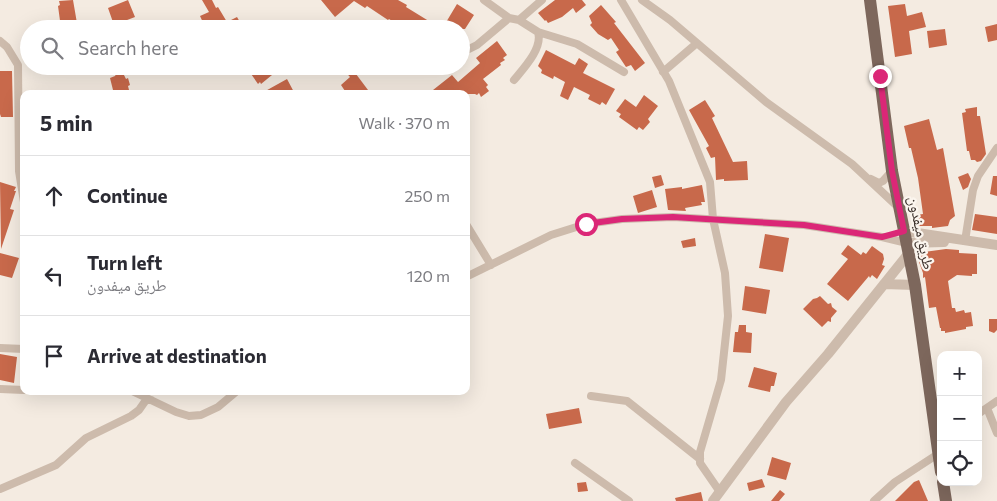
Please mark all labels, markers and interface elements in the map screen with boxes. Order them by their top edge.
search box [20,20,470,75]
icon: search [38,34,66,62]
text: Search here [78,36,178,59]
route end [869,65,892,88]
text: 5 min [40,110,93,135]
text: Walk · 370 m [359,113,450,132]
icon: ahead [40,182,68,210]
text: Continue [87,184,167,207]
text: 250 m [404,186,450,205]
street label: طريق ميفدون [903,194,939,272]
route start [575,213,598,236]
text: Turn left [87,251,162,274]
icon: left [40,262,68,290]
text: 120 m [407,266,450,285]
text: طريق ميفدون [87,275,167,294]
icon: arrive [40,342,68,370]
text: Arrive at destination [87,344,267,367]
map controls [937,351,982,486]
button: + [937,351,982,396]
button: − [937,396,982,441]
button: locate [937,441,982,486]

